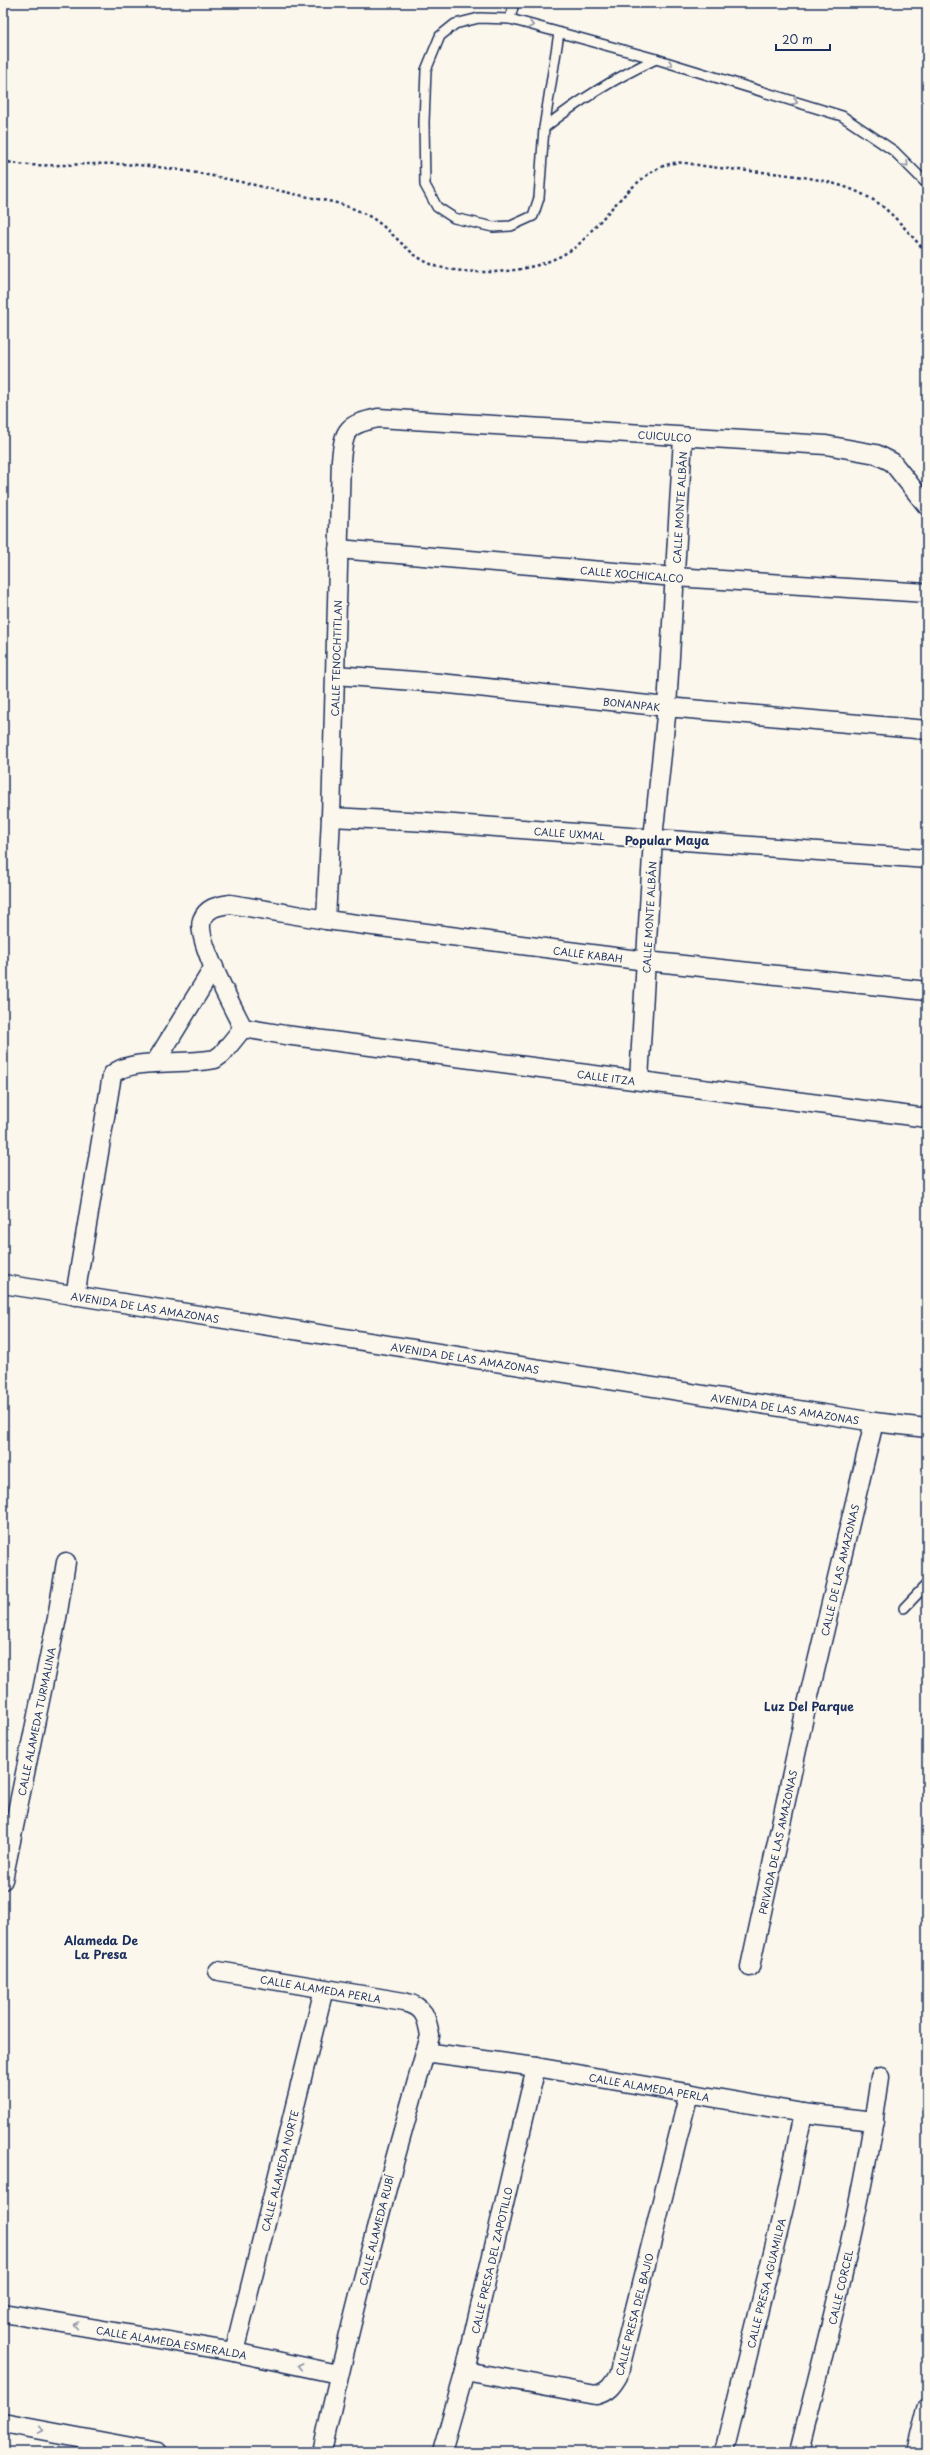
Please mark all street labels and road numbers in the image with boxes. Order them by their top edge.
street label: CUICULCO [637,426,692,444]
street label: CALLE MONTE ALBÁN [668,451,690,564]
street label: CALLE XOCHICALCO [580,562,684,585]
street label: CALLE TENOCHTITLAN [326,600,345,716]
street label: BONANPAK [602,693,661,714]
street label: CALLE UXMAL [533,822,606,843]
street label: CALLE MONTE ALBÁN [638,861,659,974]
street label: CALLE KABAH [552,942,624,966]
street label: CALLE ITZA [576,1065,637,1088]
street label: AVENIDA DE LAS AMAZONAS [70,1287,220,1326]
street label: AVENIDA DE LAS AMAZONAS [390,1338,540,1376]
street label: AVENIDA DE LAS AMAZONAS [710,1389,861,1427]
street label: CALLE DE LAS AMAZONAS [816,1502,862,1637]
street label: CALLE ALAMEDA TURMALINA [13,1645,58,1797]
street label: PRIVADA DE LAS AMAZONAS [754,1768,800,1915]
street label: CALLE ALAMEDA PERLA [259,1971,382,2006]
street label: CALLE ALAMEDA PERLA [588,2069,711,2104]
street label: CALLE ALAMEDA NORTE [257,2108,301,2233]
street label: CALLE ALAMEDA RUBÍ [355,2173,397,2287]
street label: CALLE PRESA DEL ZAPOTILLO [466,2185,515,2335]
street label: CALLE PRESA AGUAMILPA [742,2216,789,2350]
street label: CALLE CORCEL [824,2248,856,2326]
street label: CALLE PRESA DEL BAJIO [611,2251,656,2377]
street label: CALLE ALAMEDA ESMERALDA [95,2321,249,2362]

